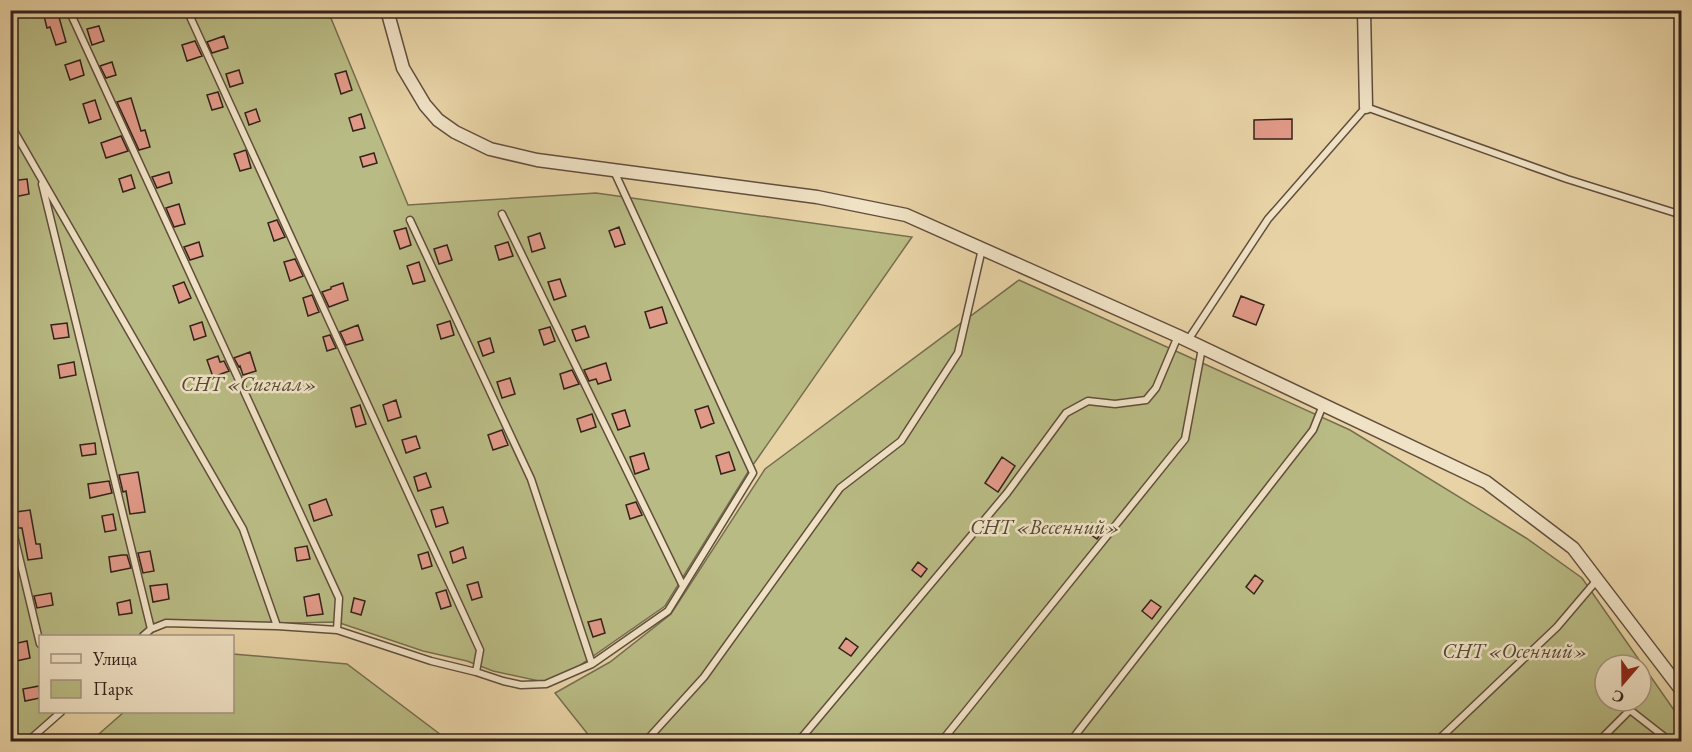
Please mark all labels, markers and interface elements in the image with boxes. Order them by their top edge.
park label: СНТ «Сигнал» [181,370,317,397]
park label: СНТ «Весенний» [970,513,1120,540]
legend [39,635,234,713]
park label: СНТ «Осенний» [1442,637,1588,664]
text: Улица [92,647,138,670]
north arrow [1593,653,1653,713]
text: Парк [93,677,133,700]
text: С [1609,685,1627,708]

